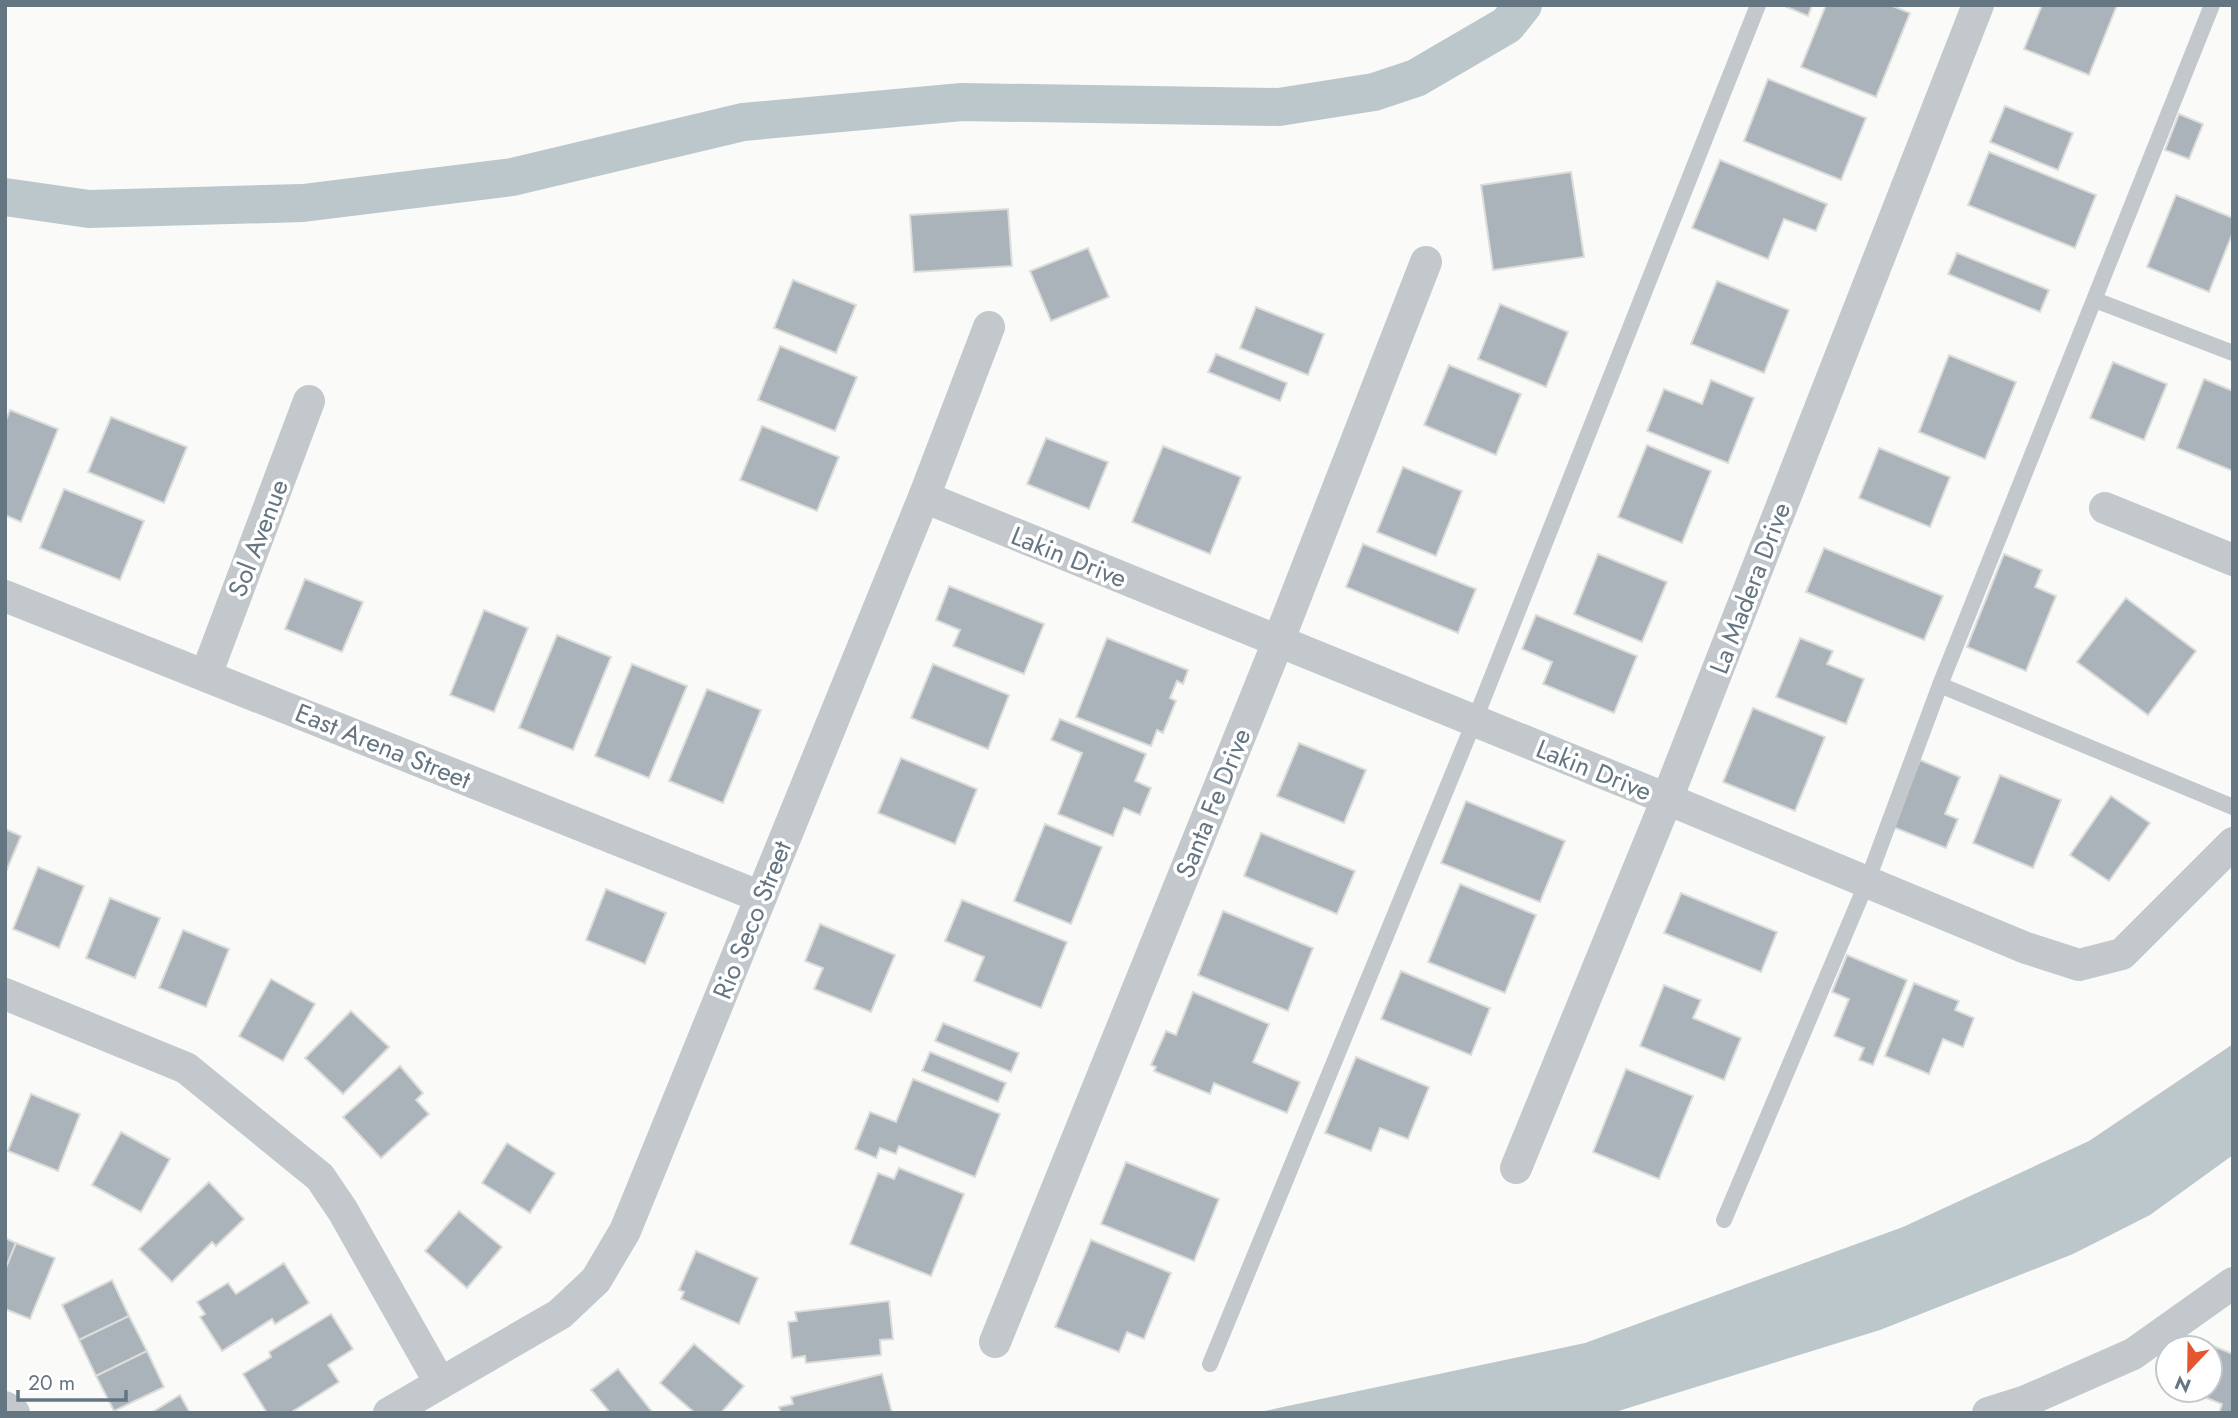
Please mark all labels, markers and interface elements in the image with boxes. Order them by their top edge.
street label: Sol Avenue [218,474,298,602]
street label: La Madera Drive [1700,497,1800,679]
street label: Lakin Drive [1005,517,1133,597]
street label: East Arena Street [289,693,477,799]
street label: Santa Fe Drive [1166,723,1260,883]
street label: Lakin Drive [1530,730,1658,810]
street label: Rio Seco Street [703,835,801,1005]
north arrow [2154,1334,2224,1404]
scale bar [18,1358,126,1402]
text: 20 m [28,1368,75,1398]
text: N [2171,1369,2195,1400]

